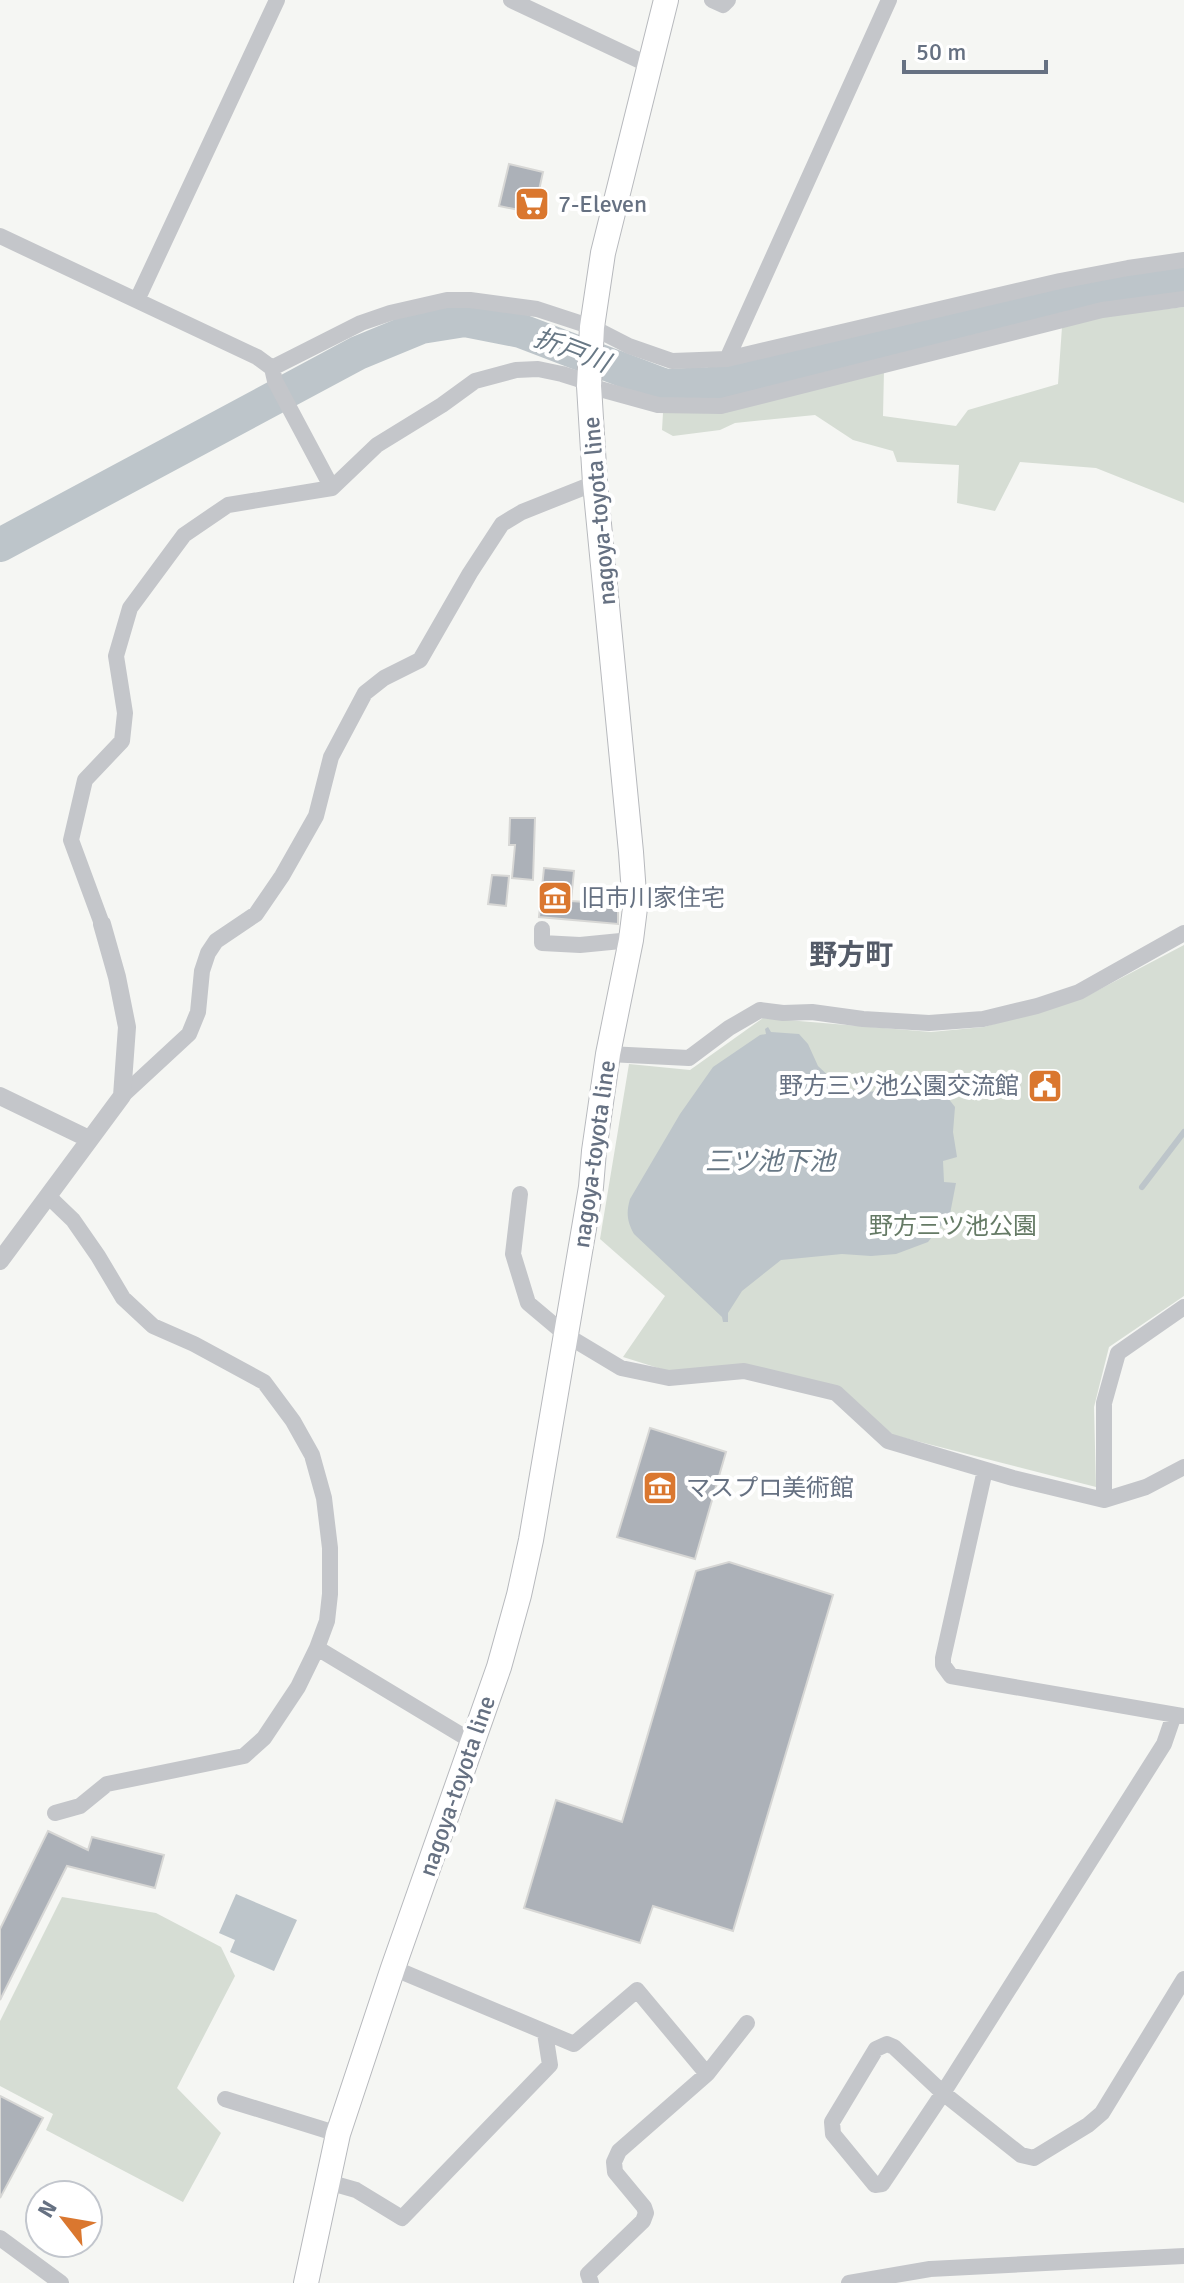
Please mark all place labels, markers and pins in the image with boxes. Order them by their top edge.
supermarket icon: 7-Eleven [513,185,551,223]
place label: 7-Eleven [558,189,647,219]
museum icon: 旧市川家住宅 [536,879,574,917]
place label: 旧市川家住宅 [581,883,725,913]
public building icon: 野方三ツ池公園交流館 [1026,1067,1064,1105]
place label: 野方三ツ池公園交流館 [779,1071,1019,1101]
museum icon: マスプロ美術館 [641,1469,679,1507]
place label: マスプロ美術館 [686,1473,854,1503]

